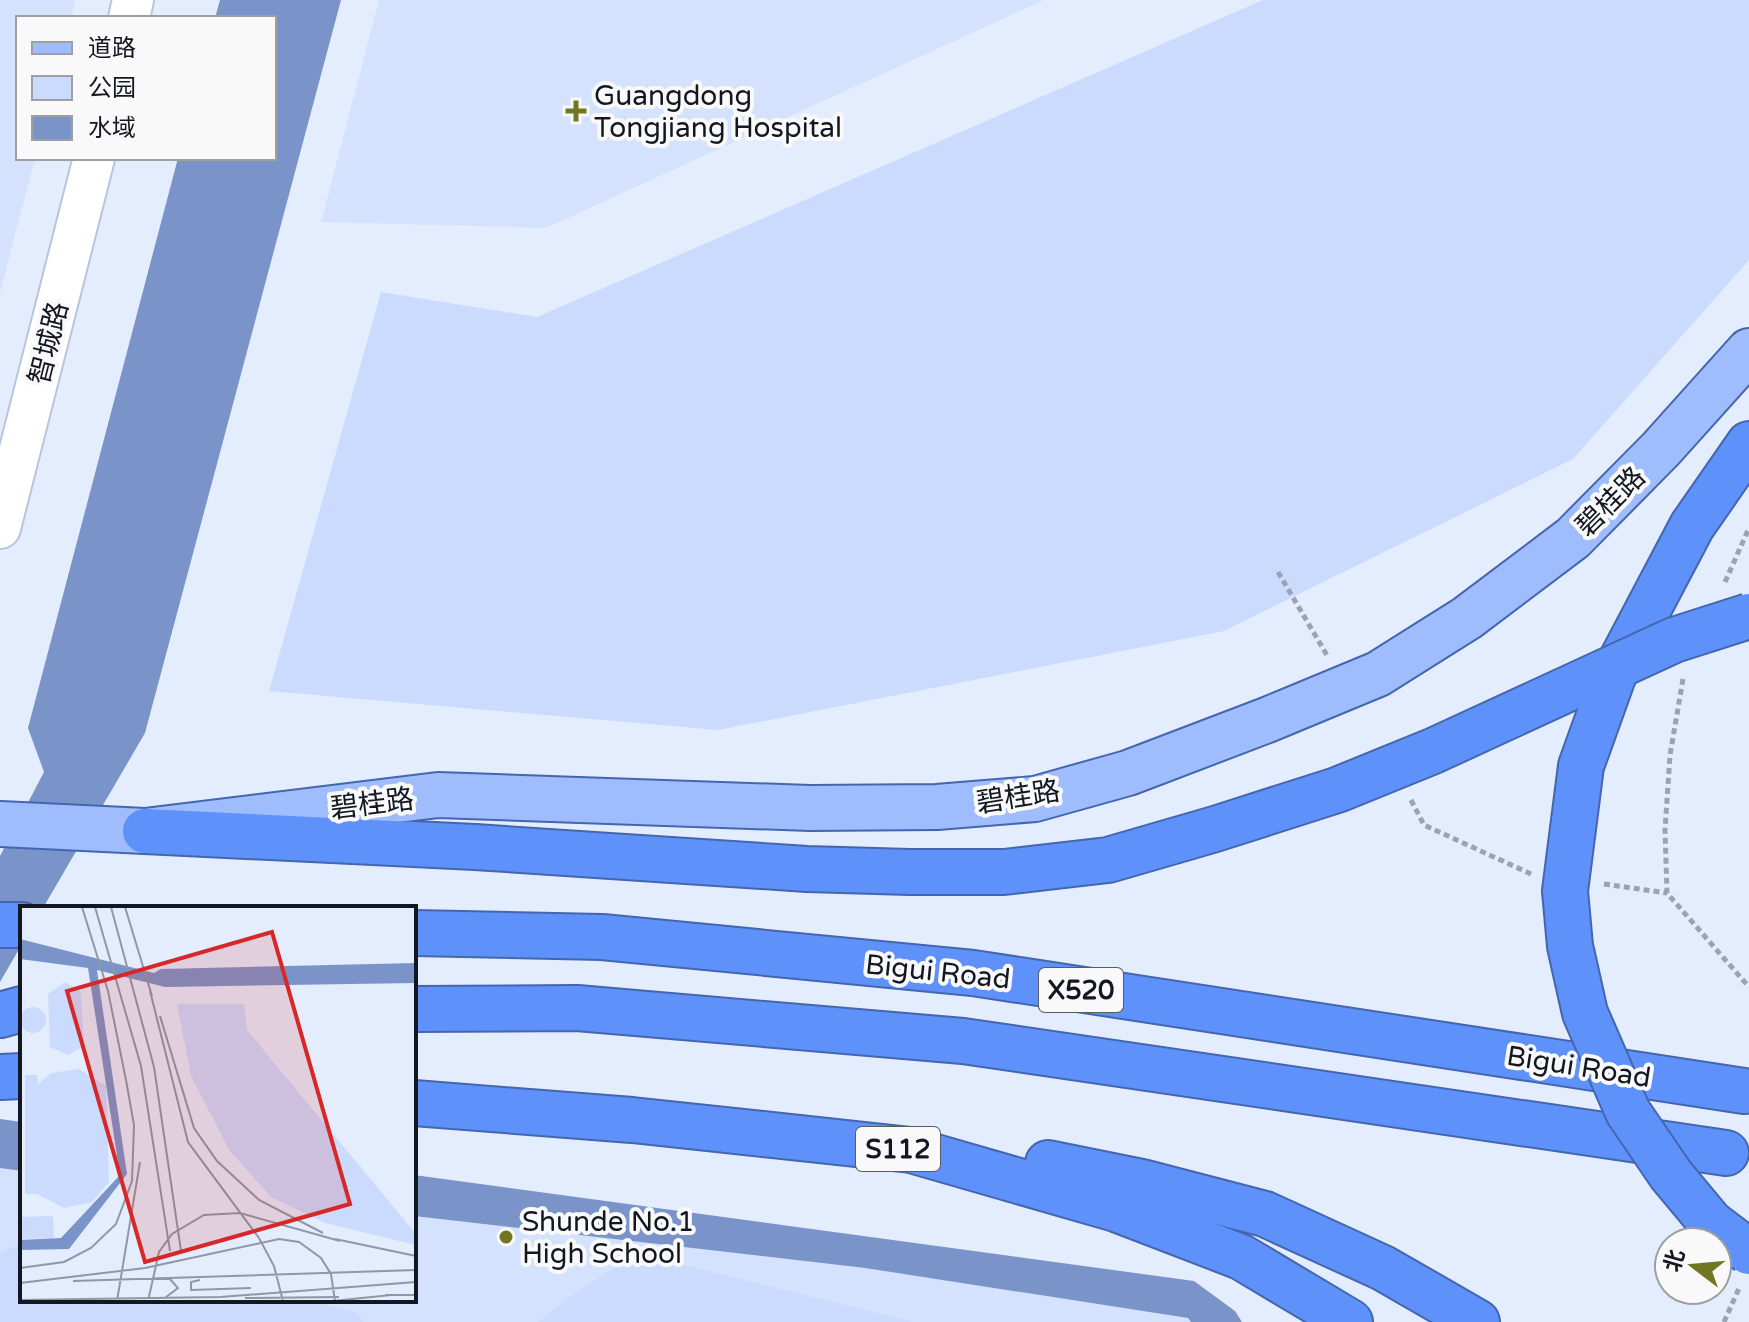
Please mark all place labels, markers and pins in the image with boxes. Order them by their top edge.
place label: Guangdong Tongjiang Hospital [594,79,842,145]
marker: Guangdong Tongjiang Hospital [565,100,587,122]
place label: Shunde No.1 High School [522,1205,695,1271]
marker: Shunde No.1 High School [497,1228,515,1246]

